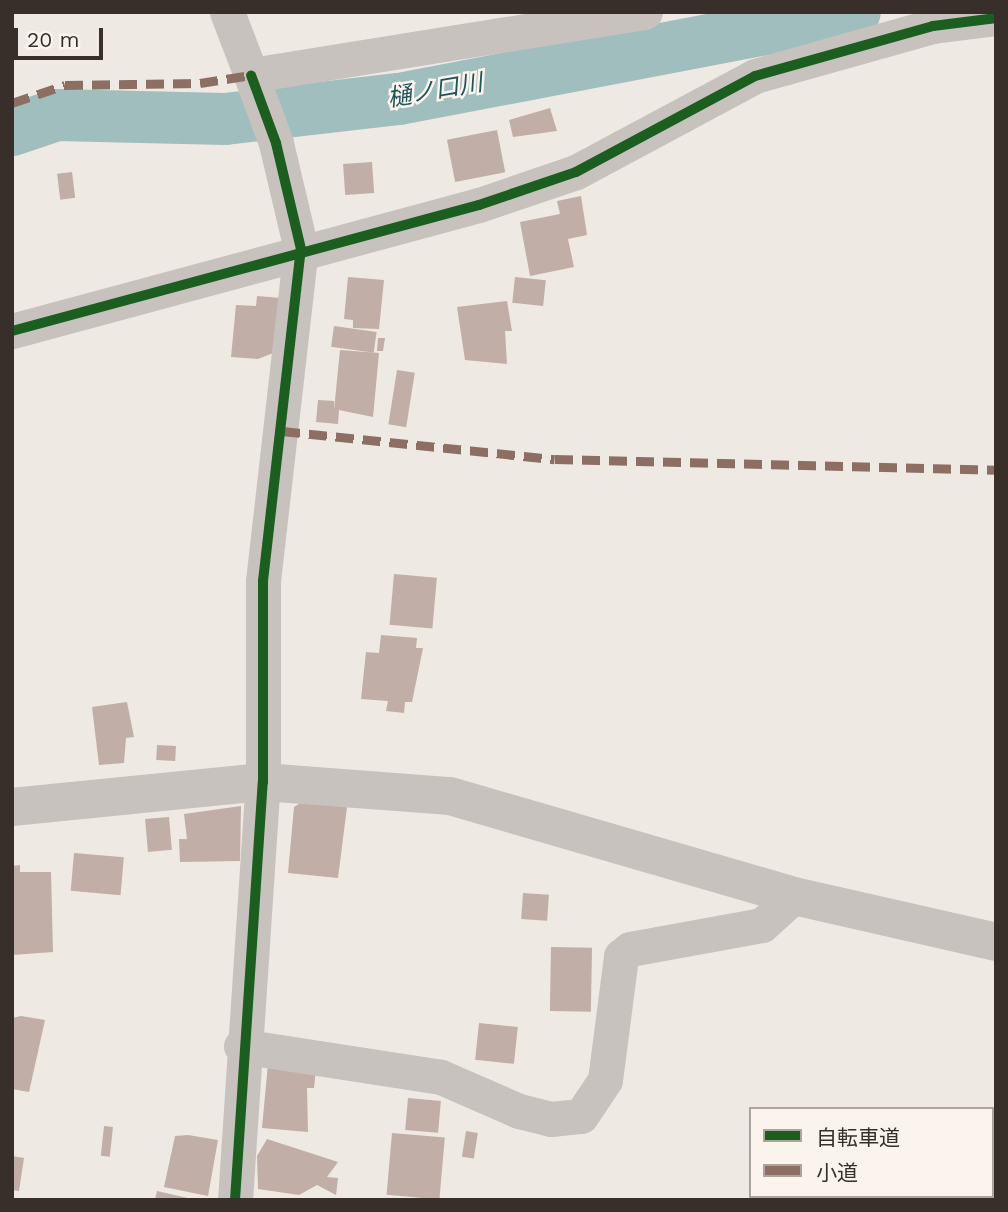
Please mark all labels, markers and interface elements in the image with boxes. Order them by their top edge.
scale bar [18,14,107,58]
text: 20 m [27,27,79,52]
water label: 樋ノ口川 [385,68,485,114]
legend [749,1107,994,1198]
text: 自転車道 [816,1125,900,1150]
text: 小道 [816,1160,858,1185]

